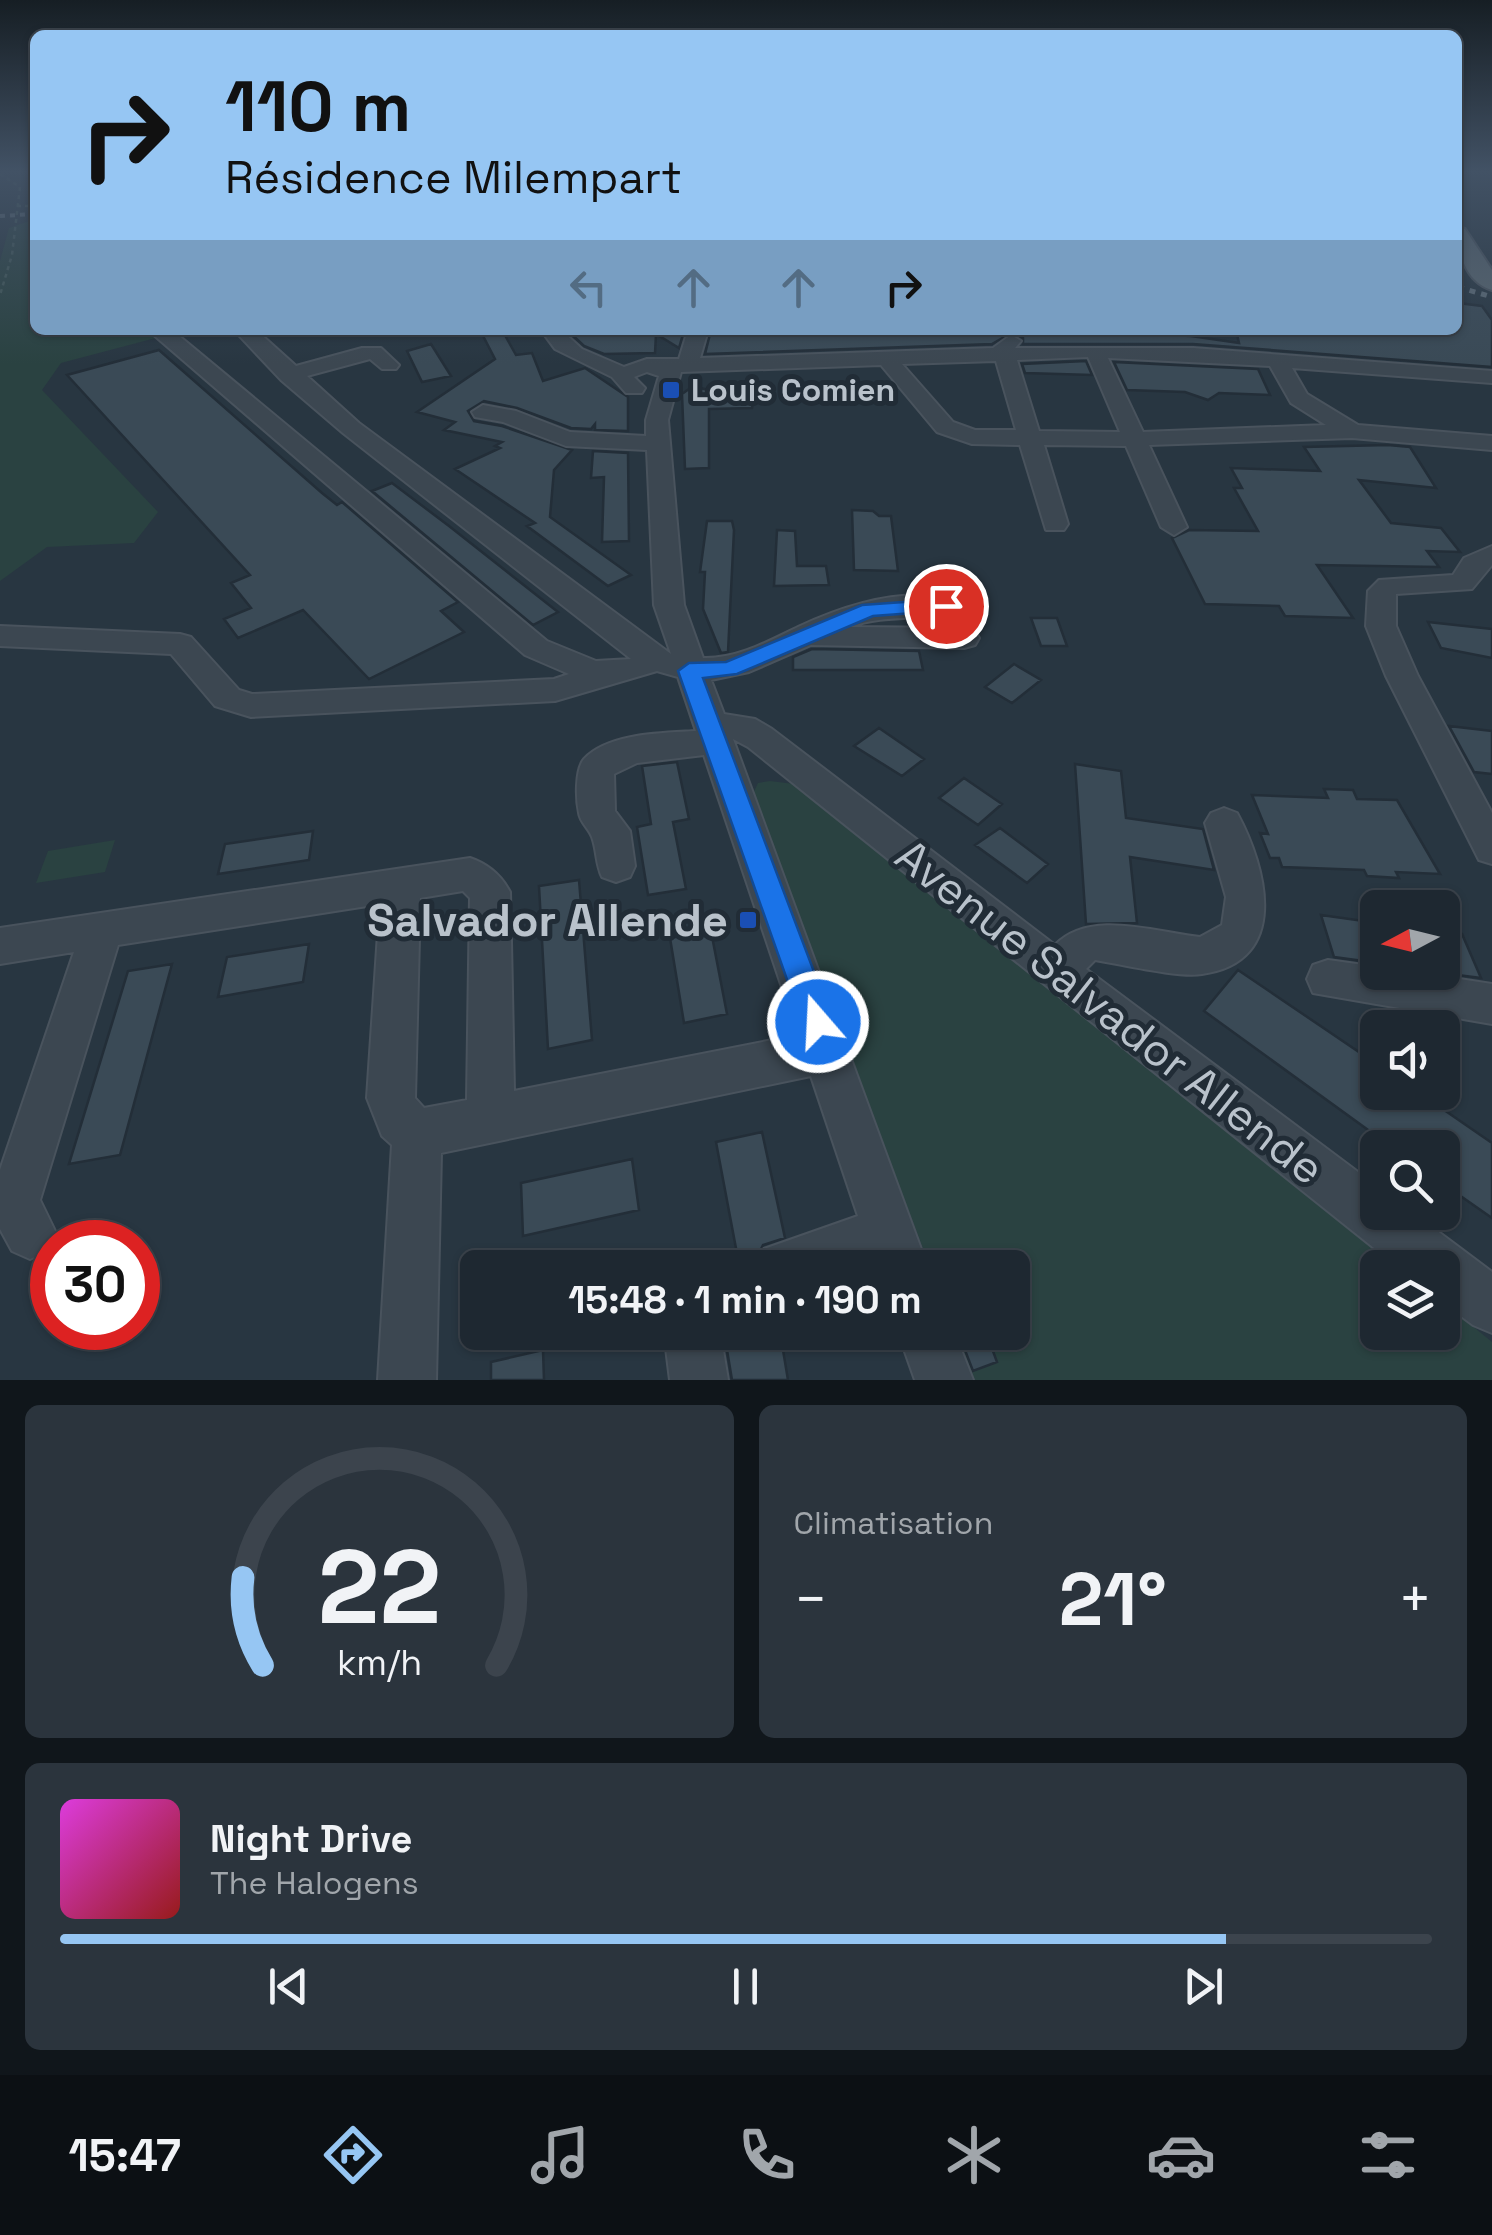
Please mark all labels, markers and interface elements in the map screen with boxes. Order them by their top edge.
text: 110 m [225,62,411,151]
icon: right [60,70,190,200]
text: Résidence Milempart [225,149,682,206]
icon: left [561,260,616,315]
icon: ahead [666,260,721,315]
icon: ahead [771,260,826,315]
icon: right [876,260,931,315]
place label: Louis Comien [691,370,895,410]
marker: Louis Comien [660,379,682,401]
pin [904,564,989,649]
icon: arrive [919,579,974,634]
street label: Avenue Salvador Allende [884,827,1336,1197]
north arrow [1360,890,1460,990]
map controls [1360,890,1460,1350]
place label: Salvador Allende [367,892,728,949]
marker: Salvador Allende [737,909,759,931]
position arrow [766,970,870,1074]
button: sound [1360,1010,1460,1110]
button: search [1360,1130,1460,1230]
speed limit sign: 30 [30,1220,160,1350]
button: layers [1360,1250,1460,1350]
text: 15:48 · 1 min · 190 m [568,1276,922,1324]
text: Climatisation [794,1503,993,1543]
text: 22 [317,1521,441,1653]
text: 21° [1059,1551,1167,1647]
text: − [794,1564,828,1634]
text: + [1398,1564,1432,1634]
text: km/h [337,1640,422,1685]
text: Night Drive [210,1815,412,1863]
text: The Halogens [210,1863,419,1903]
icon: previous [261,1959,316,2014]
icon: pause [718,1959,773,2014]
icon: next [1176,1959,1231,2014]
icon: directions [318,2120,388,2190]
icon: music [525,2120,595,2190]
icon: phone [732,2120,802,2190]
icon: climate [939,2120,1009,2190]
icon: car [1146,2120,1216,2190]
icon: filters [1353,2120,1423,2190]
text: 15:47 [69,2127,181,2184]

